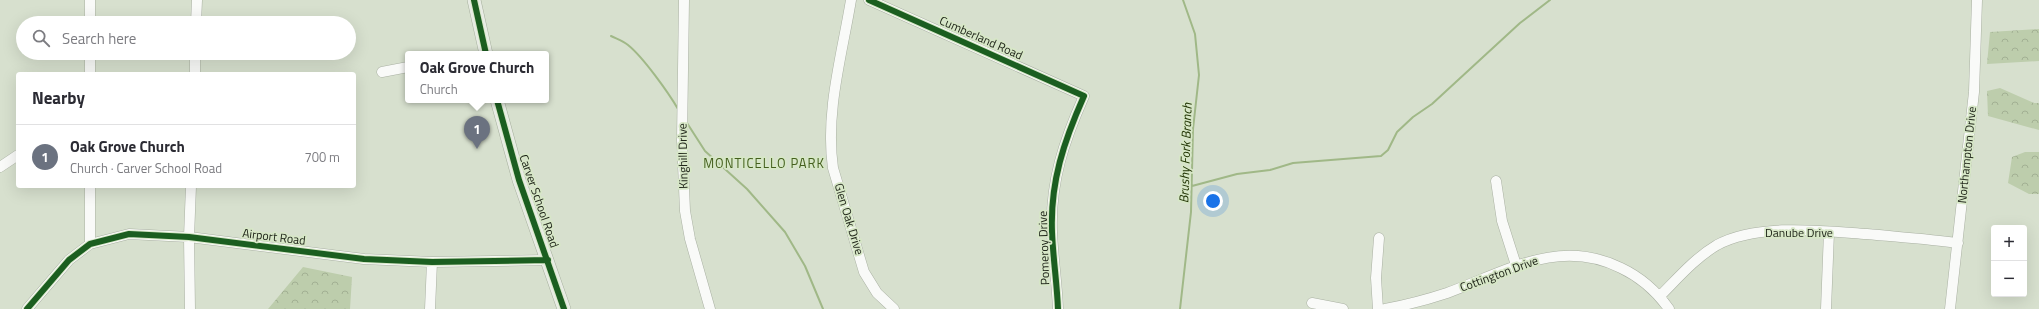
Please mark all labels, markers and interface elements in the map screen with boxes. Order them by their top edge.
street label: Cumberland Road [936,11,1026,64]
search box [16,16,356,60]
icon: search [30,27,52,49]
text: Search here [62,27,136,50]
popup [405,51,549,103]
text: Oak Grove Church [420,56,534,79]
text: Church [420,79,458,99]
text: Nearby [32,85,85,111]
water label: Brushy Fork Branch [1173,102,1197,203]
street label: Northampton Drive [1952,106,1981,204]
pin: 1 [464,116,490,149]
street label: Kinghill Drive [672,123,693,189]
text: Oak Grove Church [70,135,185,158]
text: 1 [41,147,49,167]
text: 700 m [304,147,340,167]
street label: Carver School Road [515,152,564,250]
district label: MONTICELLO PARK [703,153,825,173]
text: Church · Carver School Road [70,158,222,178]
street label: Glen Oak Drive [830,181,869,257]
your location [1203,191,1223,211]
street label: Pomeroy Drive [1033,210,1054,286]
street label: Airport Road [241,223,307,250]
street label: Danube Drive [1765,223,1833,242]
map controls [1991,225,2027,297]
button: + [1991,225,2027,261]
street label: Cottington Drive [1457,251,1541,297]
button: − [1991,261,2027,297]

